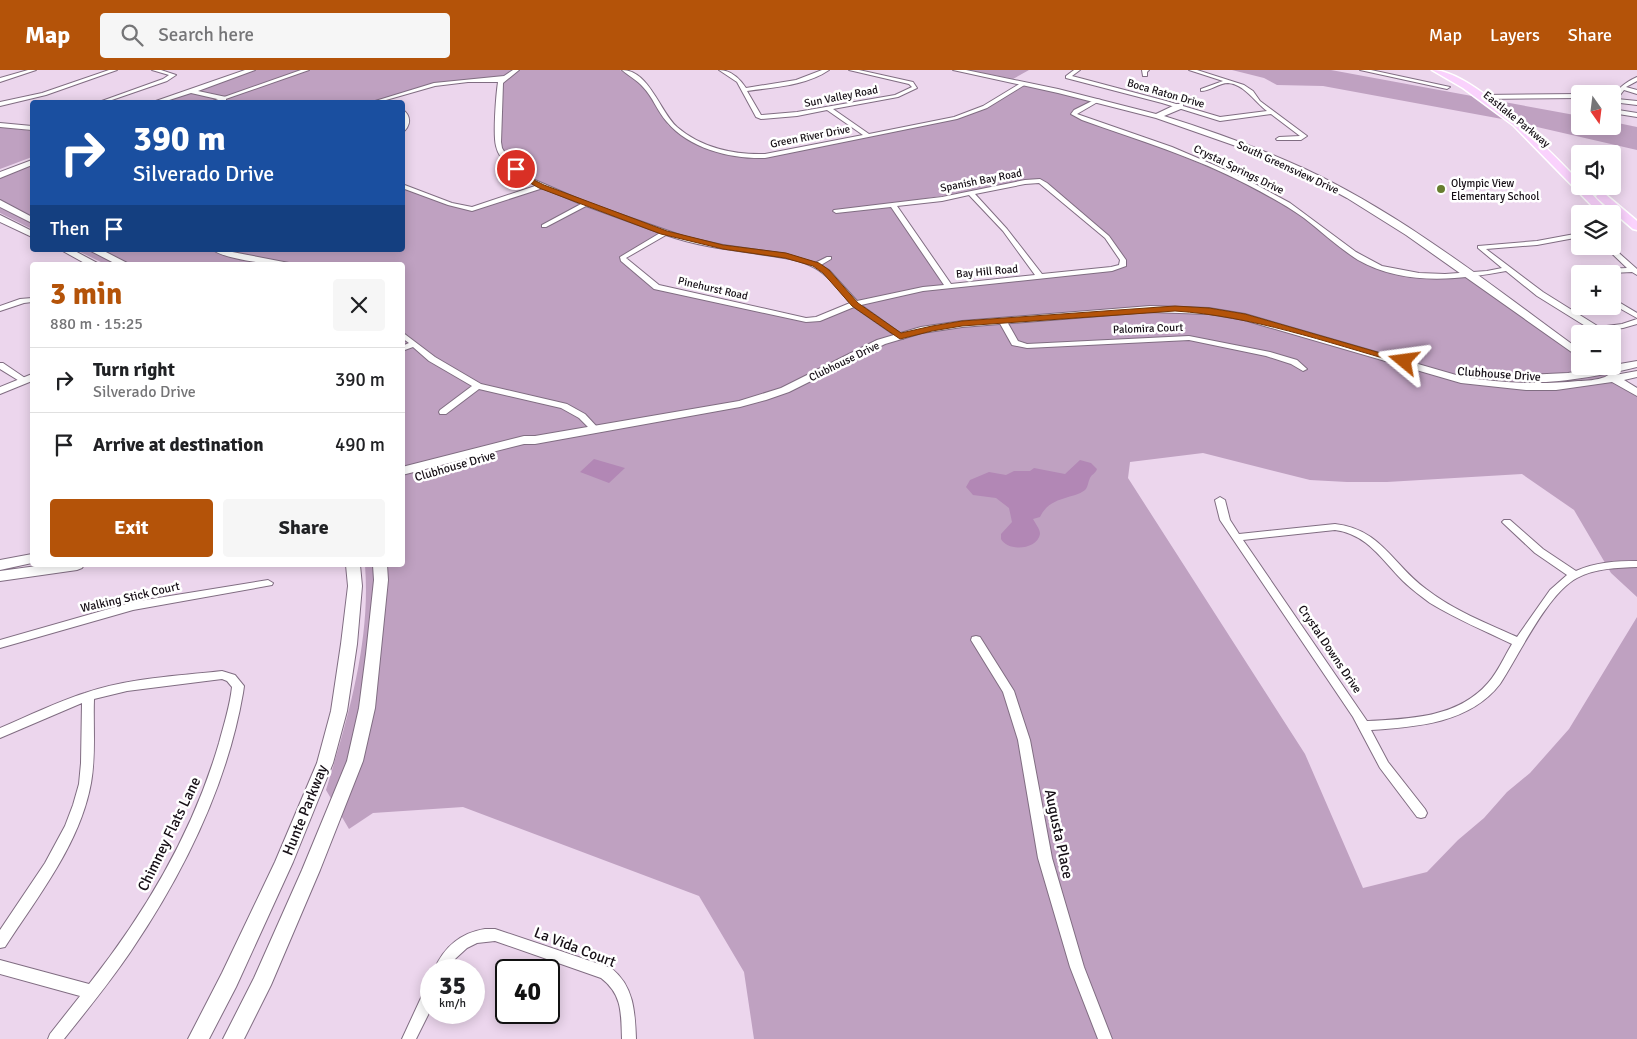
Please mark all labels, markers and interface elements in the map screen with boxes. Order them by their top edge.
search box [100,13,450,58]
text: Map [25,20,70,50]
icon: search [118,21,146,49]
text: Search here [158,23,254,47]
text: Map [1429,24,1462,46]
text: Layers [1490,24,1540,46]
text: Share [1568,24,1612,46]
street label: Boca Raton Drive [1126,76,1206,111]
street label: Sun Valley Road [803,83,879,110]
north arrow [1571,85,1621,135]
map controls [1571,85,1621,375]
street label: Eastlake Parkway [1481,89,1553,151]
text: 390 m [133,117,226,160]
icon: right [50,120,115,185]
street label: Green River Drive [769,122,851,151]
street label: South Greensview Drive [1235,138,1341,197]
street label: Crystal Springs Drive [1192,142,1286,197]
button: sound [1571,145,1621,195]
pin [495,148,537,190]
icon: arrive [502,155,530,183]
text: Silverado Drive [133,160,274,187]
street label: Spanish Bay Road [939,166,1023,195]
place label: Olympic View Elementary School [1451,177,1539,203]
marker: Olympic View Elementary School [1435,183,1447,195]
button: layers [1571,205,1621,255]
icon: arrive [100,215,128,243]
text: Then [50,217,90,241]
street label: Bay Hill Road [955,262,1019,281]
button: + [1571,265,1621,315]
street label: Pinehurst Road [677,274,749,303]
text: 3 min [50,276,122,313]
button: close [333,279,385,331]
text: 880 m · 15:25 [50,314,143,334]
street label: Palomira Court [1113,321,1184,336]
button: − [1571,325,1621,375]
position arrow [1377,334,1429,386]
street label: Clubhouse Drive [807,339,882,384]
text: Turn right [93,358,175,382]
street label: Clubhouse Drive [1457,364,1541,385]
icon: right [50,366,78,394]
text: 390 m [335,368,385,392]
text: Silverado Drive [93,382,196,402]
icon: arrive [50,431,78,459]
text: Arrive at destination [93,433,264,457]
text: 490 m [335,433,385,457]
street label: Clubhouse Drive [413,448,497,485]
button: Exit [50,499,213,557]
button: Share [223,499,385,557]
street label: Walking Stick Court [79,579,181,616]
street label: Crystal Downs Drive [1295,602,1365,696]
street label: Hunte Parkway [279,762,331,858]
street label: Chimney Flats Lane [134,774,204,894]
street label: Augusta Place [1041,788,1077,880]
street label: La Vida Court [532,923,618,971]
speed limit sign: 40 [495,959,560,1024]
text: 35 [439,970,466,1001]
text: km/h [439,996,466,1011]

